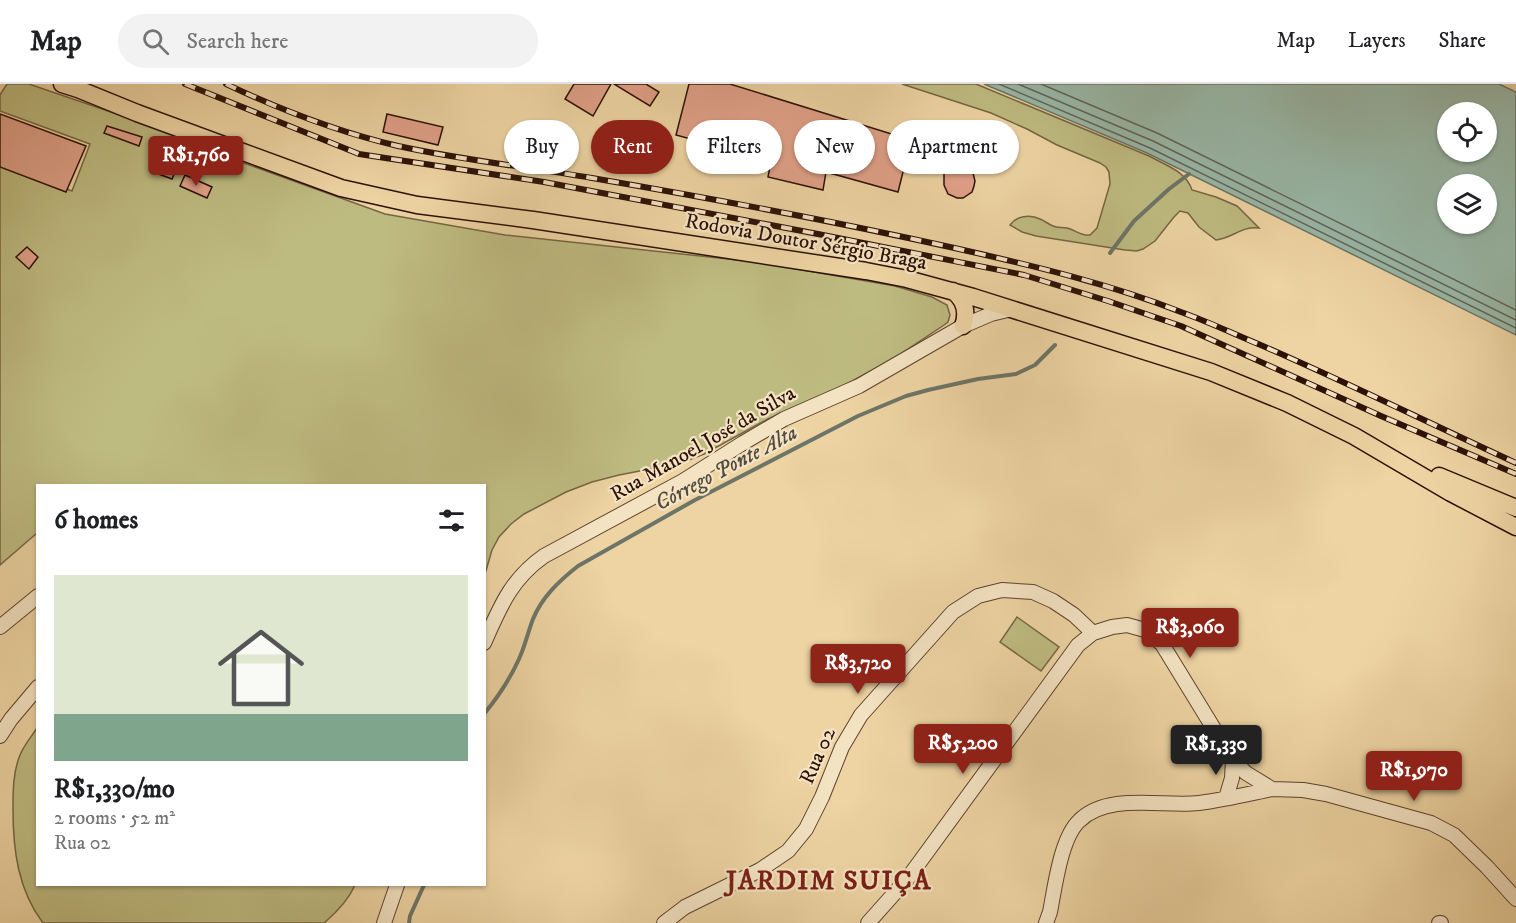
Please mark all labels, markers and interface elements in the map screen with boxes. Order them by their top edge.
search box [118,14,538,68]
text: Map [30,24,82,59]
icon: search [139,25,172,58]
text: Search here [187,28,288,55]
text: Map [1276,28,1315,54]
text: Layers [1348,28,1406,54]
text: Share [1439,28,1486,54]
map controls [1437,102,1497,234]
button: locate [1437,102,1497,162]
chip: Buy [504,120,579,174]
chip: Rent [591,120,674,174]
chip: Filters [686,120,782,174]
chip: New [794,120,875,174]
chip: Apartment [887,120,1019,174]
pin: R$1,760 [141,136,251,187]
text: R$1,760 [162,143,230,168]
button: layers [1437,174,1497,234]
street label: Rodovia Doutor Sérgio Braga [683,208,929,276]
street label: Rua Manoel José da Silva [606,380,800,508]
water label: Córrego Ponte Alta [650,419,802,517]
text: 6 homes [54,504,138,537]
icon: filters [435,504,468,537]
pin: R$3,060 [1135,608,1245,659]
icon: home [207,614,315,722]
text: R$3,060 [1156,615,1225,640]
pin: R$3,720 [803,644,913,695]
text: R$3,720 [825,651,891,676]
street label: Rua 02 [794,723,842,788]
pin: R$5,200 [908,724,1018,775]
pin: R$1,330 [1161,725,1271,776]
text: R$5,200 [928,731,998,756]
text: R$1,330 [1185,732,1247,757]
pin: R$1,970 [1359,751,1469,802]
text: R$1,970 [1380,758,1448,783]
text: R$1,330/mo [54,773,175,806]
text: 2 rooms · 52 m² [54,806,175,831]
text: Rua 02 [54,831,110,856]
district label: JARDIM SUIÇA [723,864,932,898]

